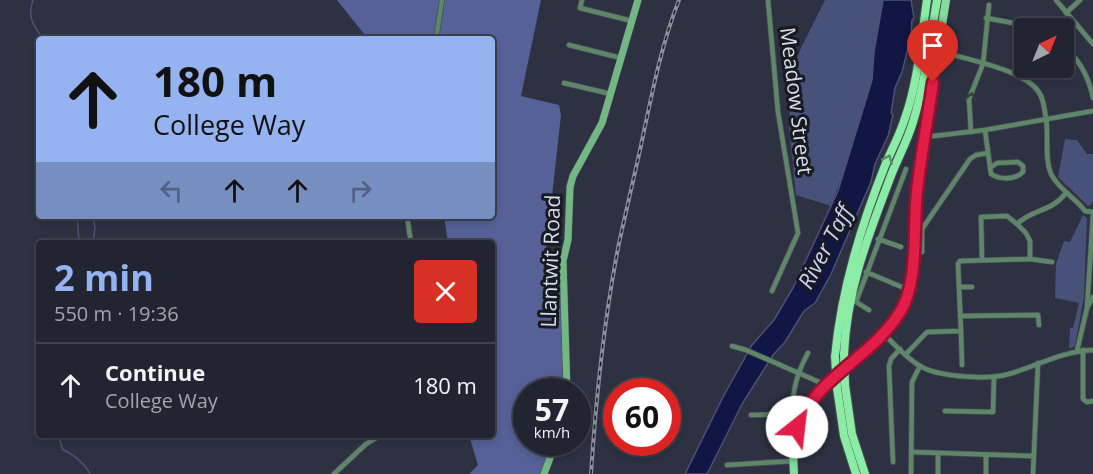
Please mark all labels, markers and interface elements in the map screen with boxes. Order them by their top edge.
north arrow [1014,18,1074,78]
map controls [1014,18,1074,78]
pin [907,20,958,82]
street label: Meadow Street [774,26,820,176]
icon: arrive [916,29,949,62]
text: 180 m [153,52,277,109]
icon: ahead [54,60,132,138]
one-way arrow [964,92,977,102]
text: College Way [153,106,305,143]
one-way arrow [881,155,893,166]
icon: left [155,174,188,207]
icon: ahead [218,174,251,207]
icon: ahead [281,174,314,207]
icon: right [344,174,377,207]
street label: Llantwit Road [534,194,566,328]
water label: River Taff [790,197,860,294]
text: 2 min [54,253,154,302]
button: close [414,260,477,323]
text: 550 m · 19:36 [54,300,179,327]
text: Continue [105,357,205,387]
icon: ahead [54,369,87,402]
text: 180 m [413,370,477,400]
speed limit sign: 60 [603,378,681,456]
text: College Way [105,387,218,414]
text: 57 [535,389,569,430]
position arrow [765,395,829,459]
text: km/h [534,422,570,442]

